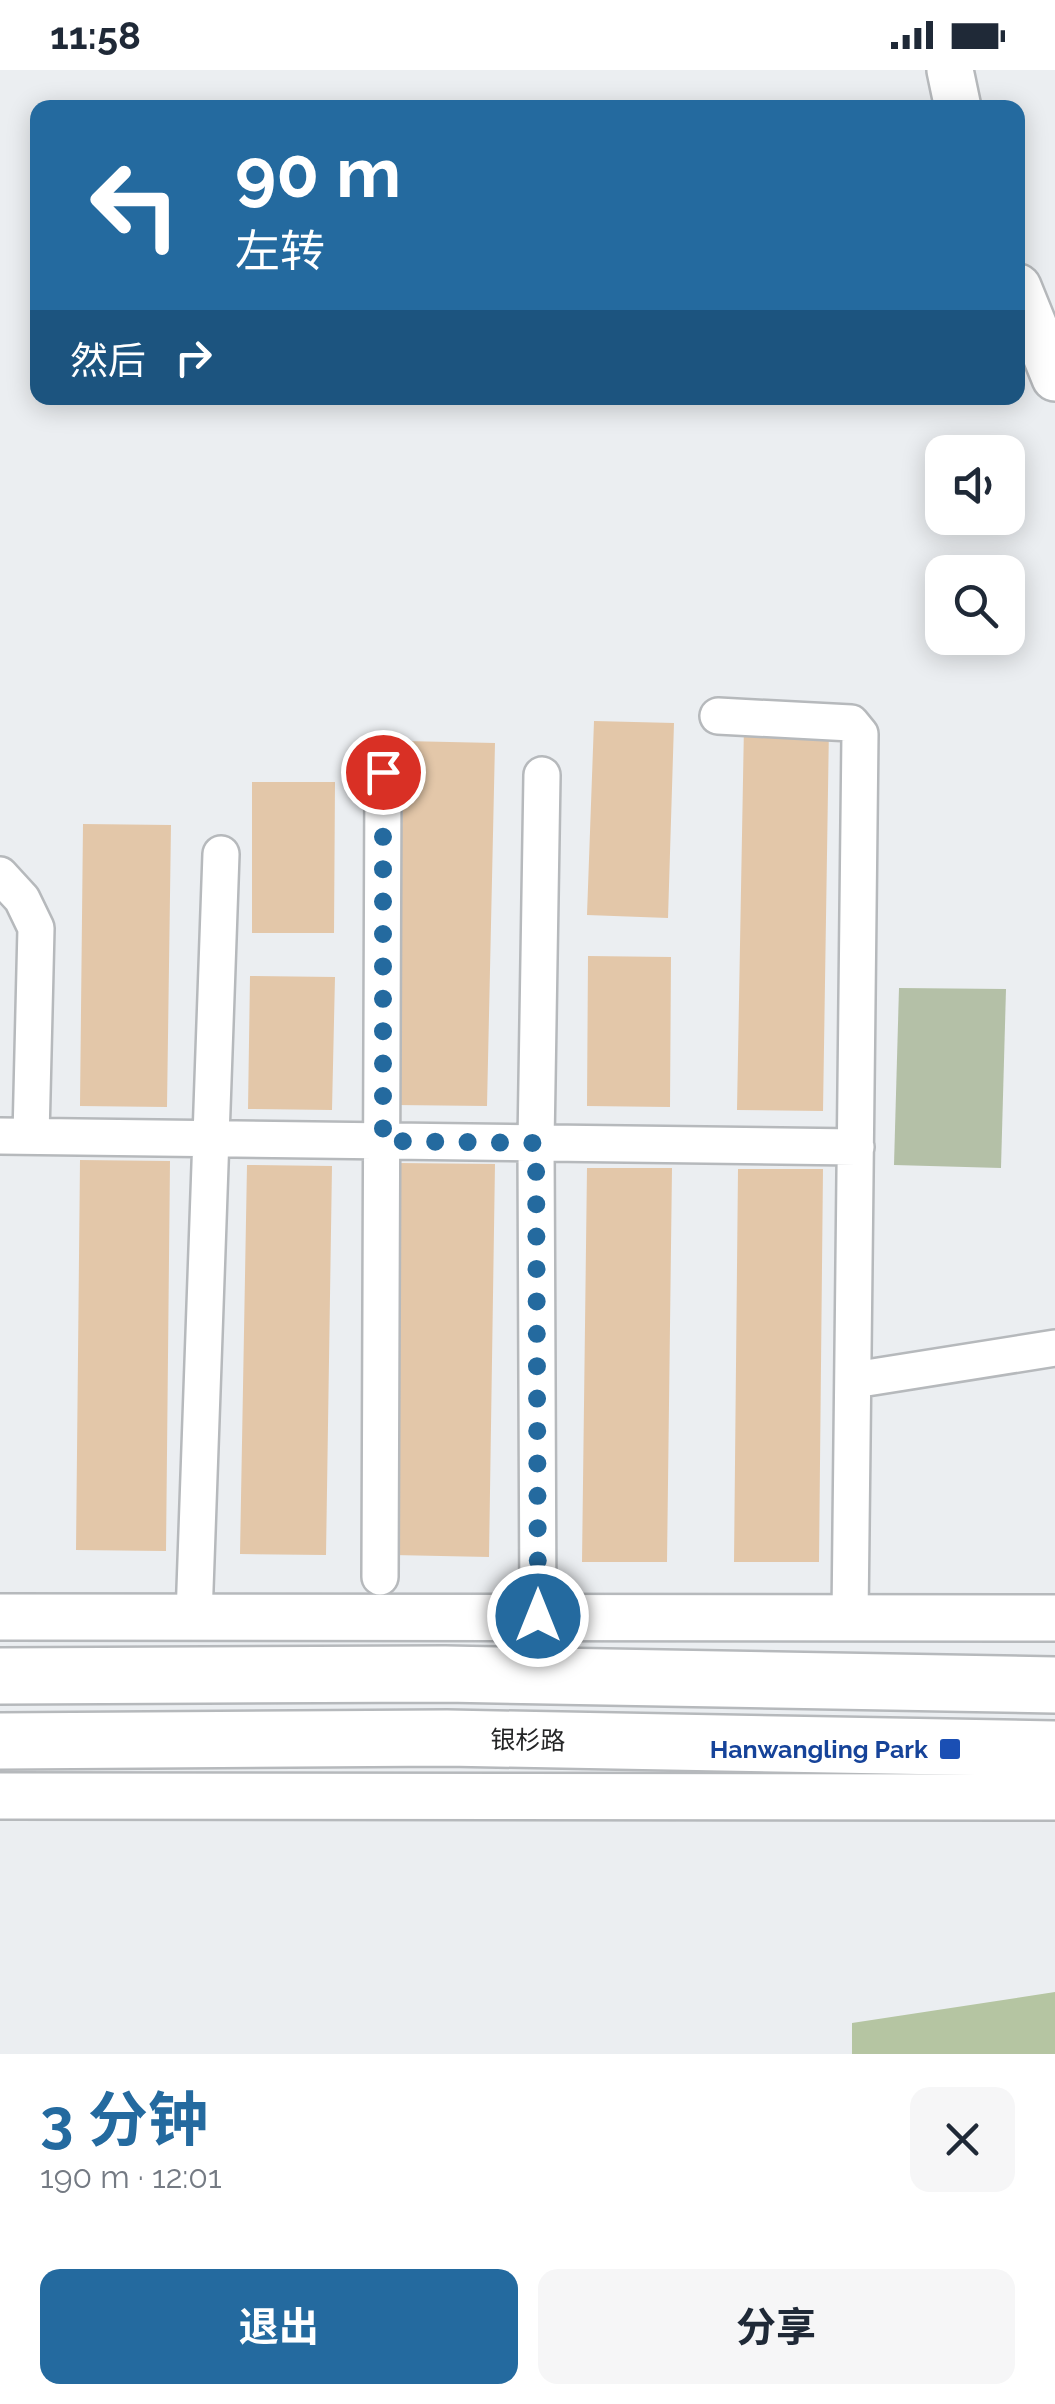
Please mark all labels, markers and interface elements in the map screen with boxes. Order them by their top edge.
text: 11:58 [50,13,141,58]
text: 90 m [235,131,401,213]
icon: left [70,140,200,270]
text: 左转 [235,225,325,278]
icon: right [166,330,221,385]
text: 然后 [70,338,146,383]
map controls [925,435,1025,655]
button: sound [925,435,1025,535]
button: search [925,555,1025,655]
pin [341,730,426,815]
icon: arrive [356,745,411,800]
position arrow [486,1564,590,1668]
street label: 银杉路 [490,1724,566,1756]
place label: Hanwangling Park [710,1734,929,1764]
marker: Hanwangling Park [937,1736,963,1762]
text: 3 分钟 [40,2085,208,2155]
button: close [910,2087,1015,2192]
text: 190 m · 12:01 [40,2158,222,2195]
button: 退出 [40,2269,518,2384]
button: 分享 [538,2269,1015,2384]

